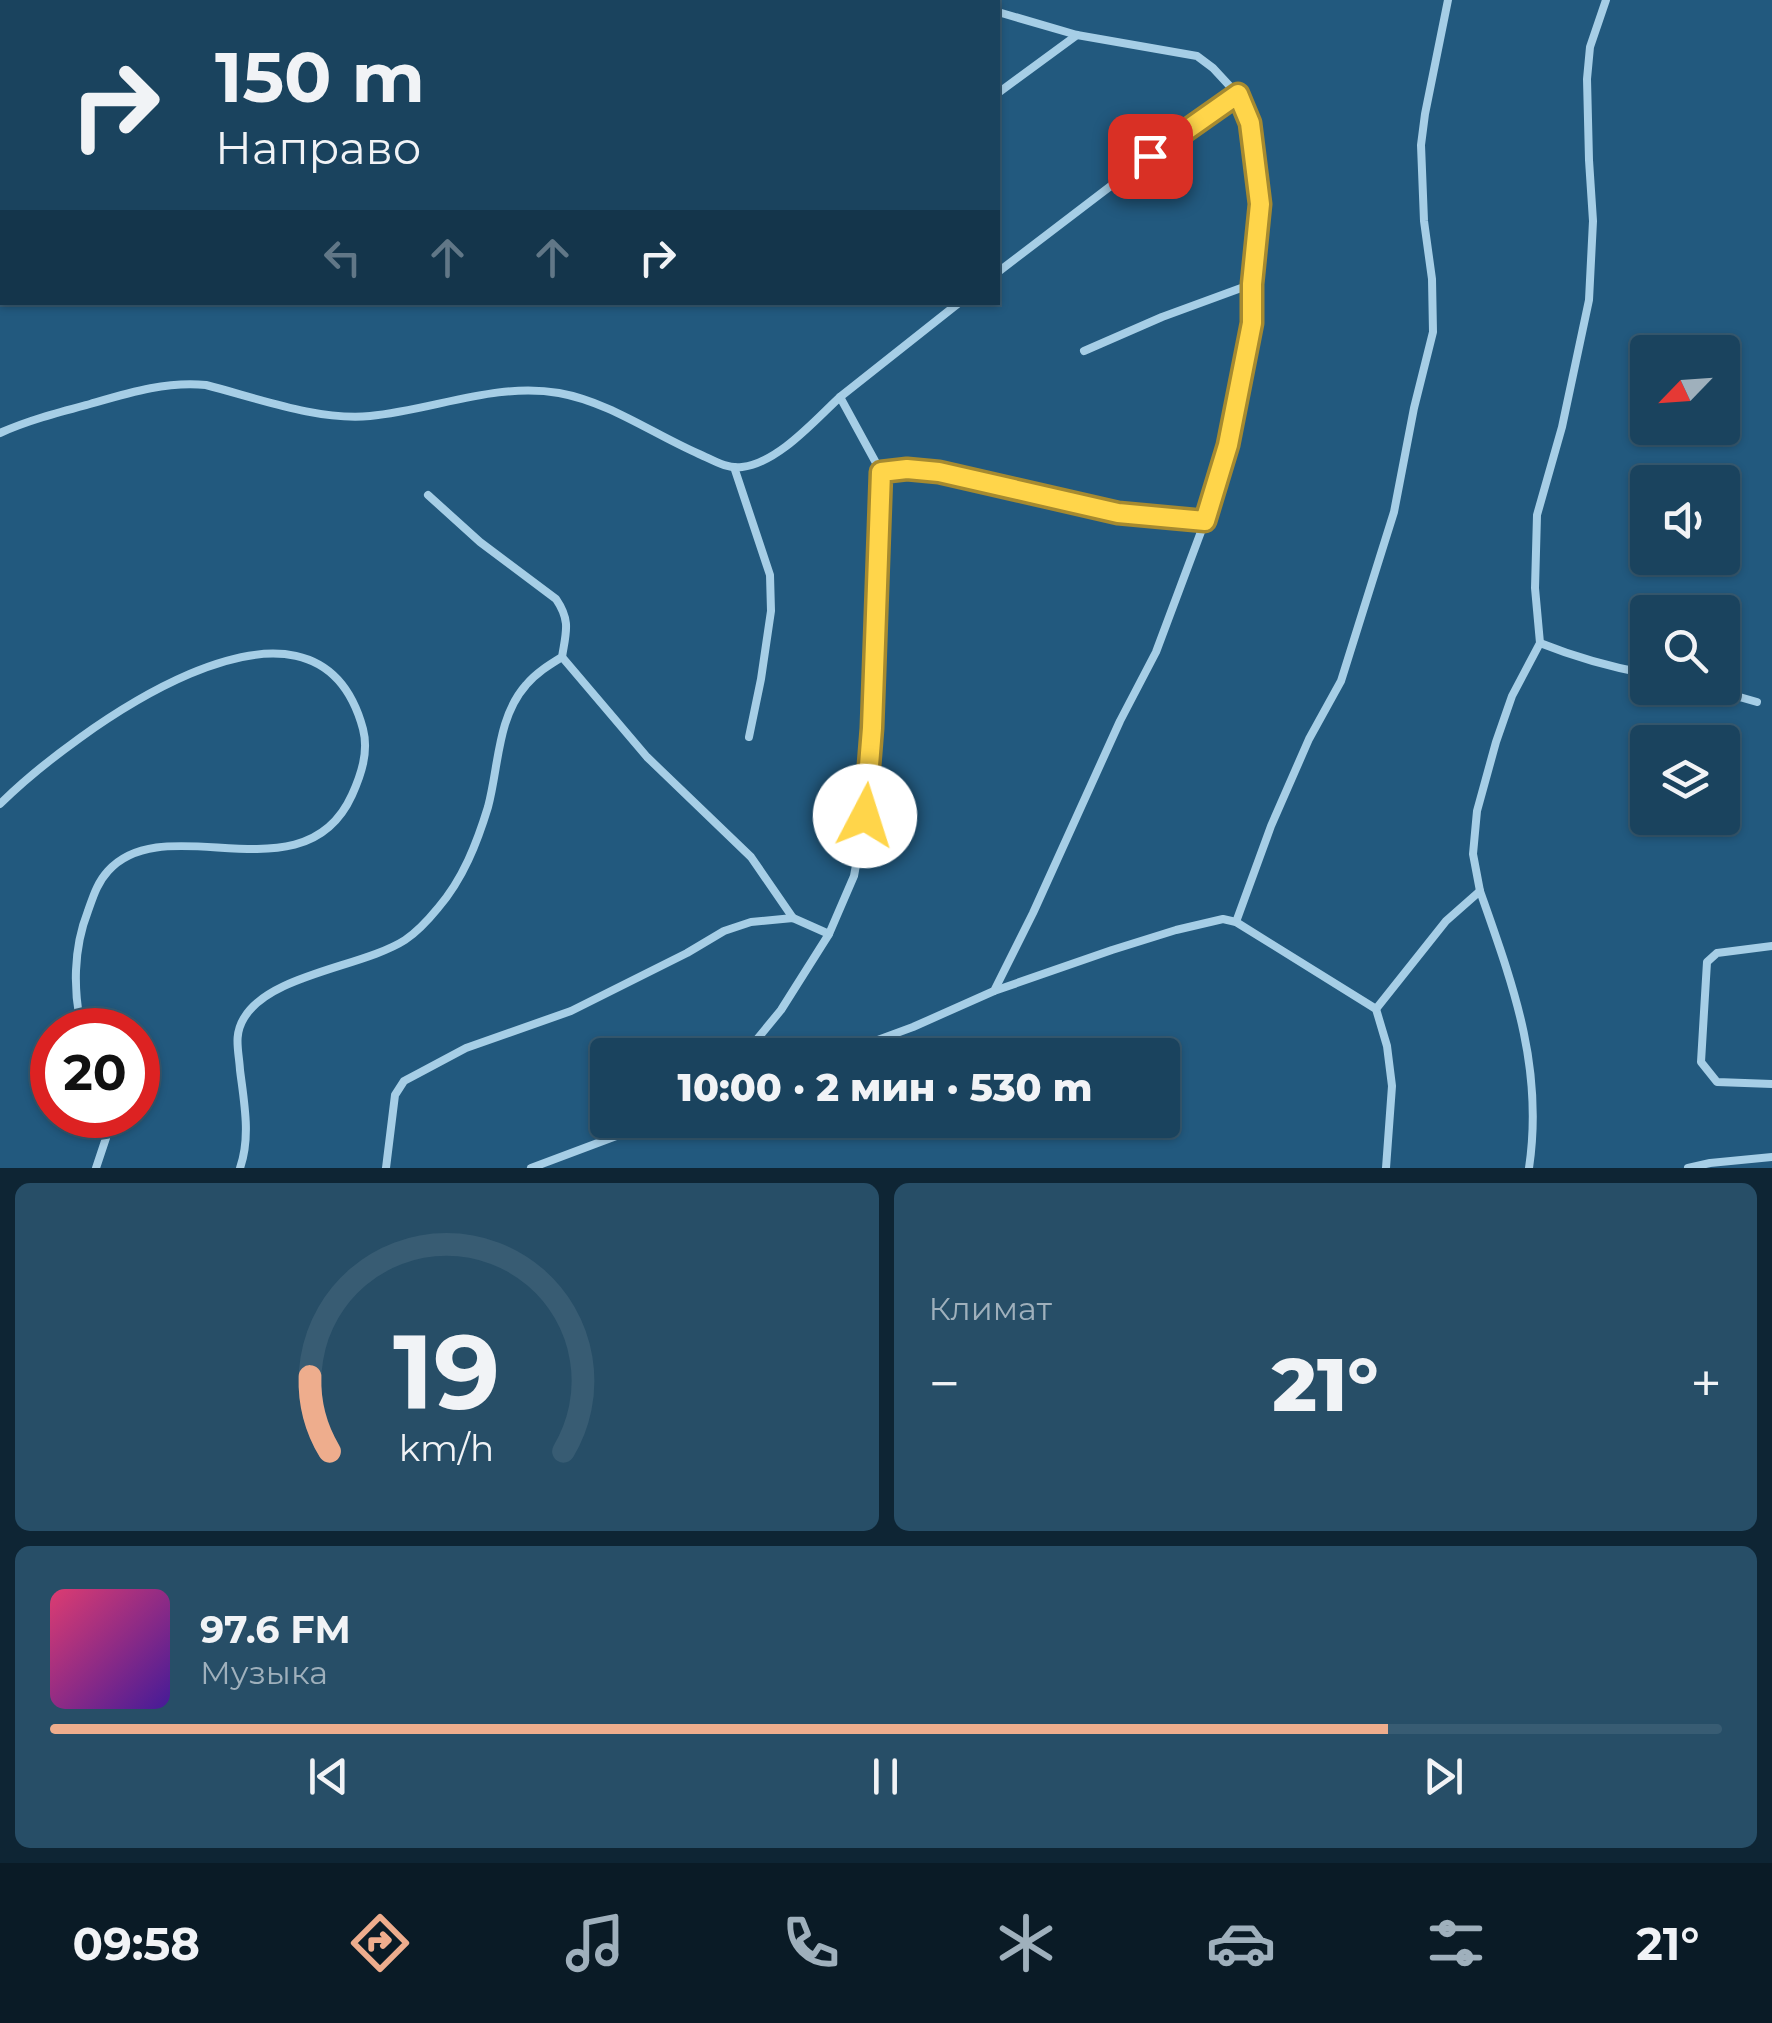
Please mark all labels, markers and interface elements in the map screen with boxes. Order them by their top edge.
text: 150 m [215,34,425,120]
icon: right [50,40,180,170]
pin [1108,114,1193,199]
text: Направо [215,120,421,175]
icon: arrive [1123,129,1178,184]
icon: left [315,230,370,285]
icon: ahead [420,230,475,285]
icon: ahead [525,230,580,285]
icon: right [630,230,685,285]
north arrow [1630,335,1740,445]
map controls [1630,335,1740,835]
button: sound [1630,465,1740,575]
button: search [1630,595,1740,705]
button: layers [1630,725,1740,835]
position arrow [813,764,917,868]
speed limit sign: 20 [30,1008,160,1138]
text: 10:00 · 2 мин · 530 m [678,1064,1092,1111]
text: Климат [929,1289,1052,1328]
text: 19 [393,1308,500,1435]
text: 21° [1272,1338,1379,1430]
text: − [929,1350,960,1417]
text: + [1690,1350,1722,1417]
text: km/h [399,1426,494,1470]
text: 97.6 FM [200,1606,351,1653]
text: Музыка [200,1653,328,1692]
icon: previous [301,1749,356,1804]
icon: pause [858,1749,913,1804]
icon: next [1416,1749,1471,1804]
icon: directions [345,1908,415,1978]
icon: music [560,1908,630,1978]
icon: phone [776,1908,846,1978]
icon: climate [991,1908,1061,1978]
icon: car [1206,1908,1276,1978]
icon: filters [1421,1908,1491,1978]
text: 09:58 [73,1916,200,1971]
text: 21° [1636,1916,1699,1971]

